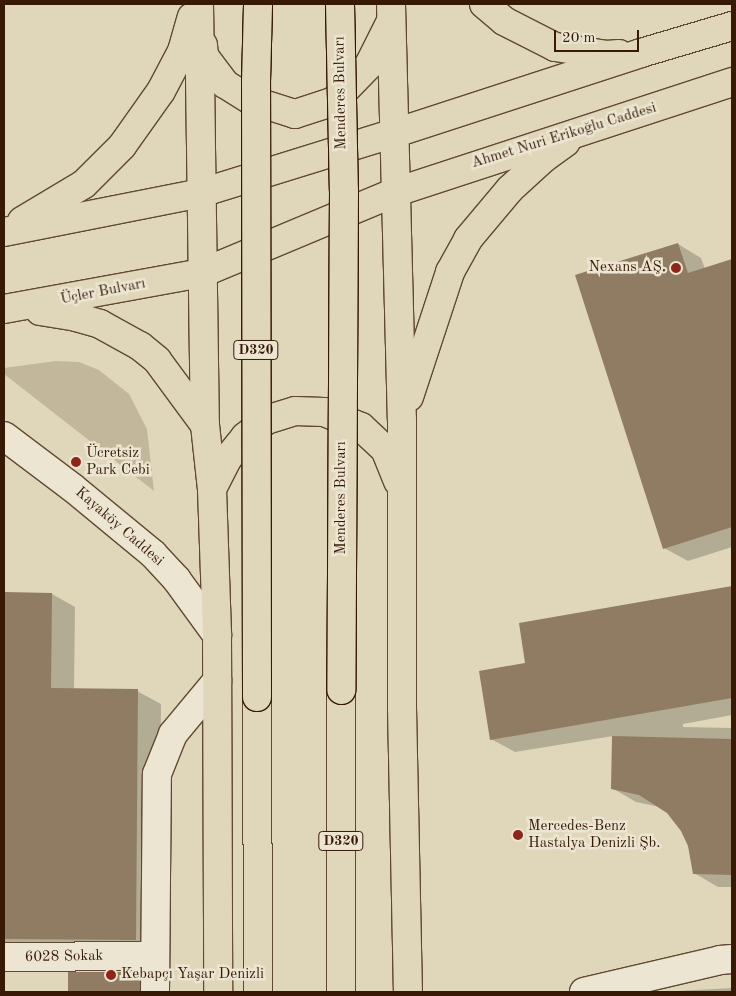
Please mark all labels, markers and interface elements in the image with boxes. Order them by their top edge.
scale bar [556,20,641,52]
text: 20 m [562,31,596,46]
street label: Menderes Bulvarı [331,36,351,150]
street label: Ahmet Nuri Erikoğlu Caddesi [469,99,659,173]
place label: Nexans AŞ. [589,259,666,277]
marker: Nexans AŞ. [670,262,682,274]
street label: Üçler Bulvarı [59,275,147,309]
road number: D320 [232,338,280,362]
street label: Menderes Bulvarı [333,441,351,555]
place label: Ücretsiz Park Cebi [86,444,150,479]
marker: Ücretsiz Park Cebi [70,456,82,468]
street label: Kayaköy Caddesi [71,484,167,570]
place label: Mercedes-Benz Hastalya Denizli Şb. [528,817,660,852]
road number: D320 [317,829,365,852]
marker: Mercedes-Benz Hastalya Denizli Şb. [512,829,524,841]
street label: 6028 Sokak [24,947,104,967]
place label: Kebapçı Yaşar Denizli [121,966,264,984]
marker: Kebapçı Yaşar Denizli [105,969,117,981]

